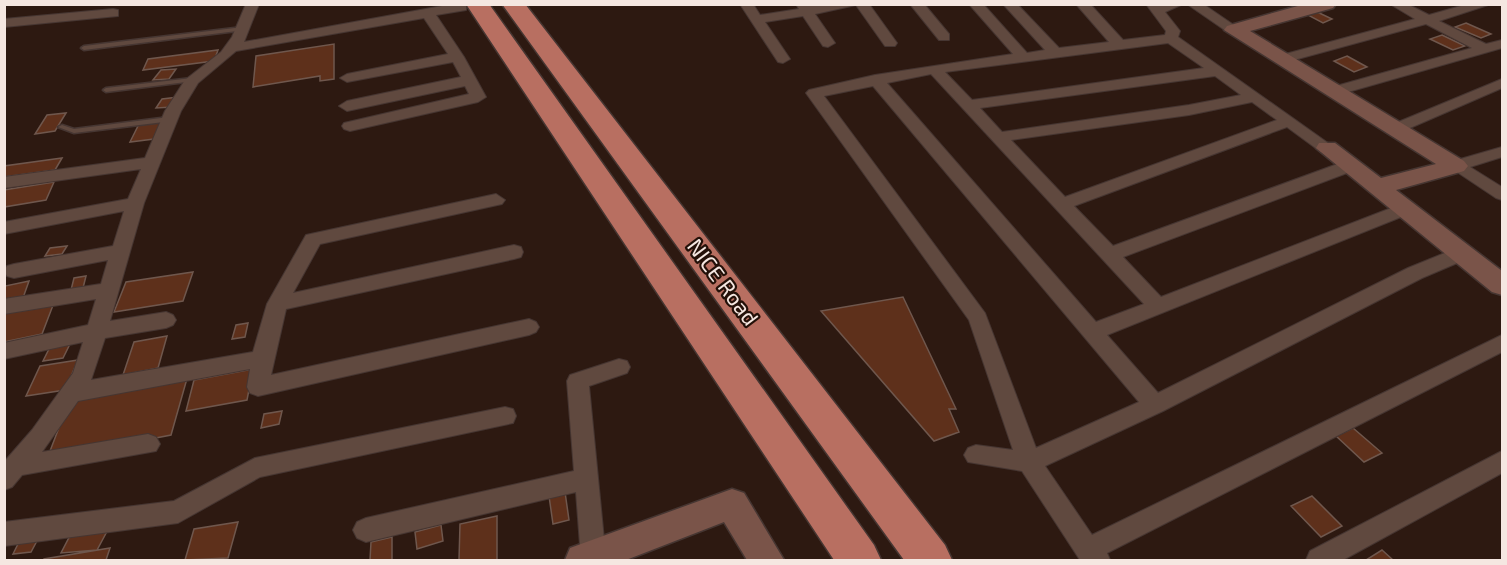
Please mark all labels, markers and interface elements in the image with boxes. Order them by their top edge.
street label: NICE Road [683,233,765,330]

